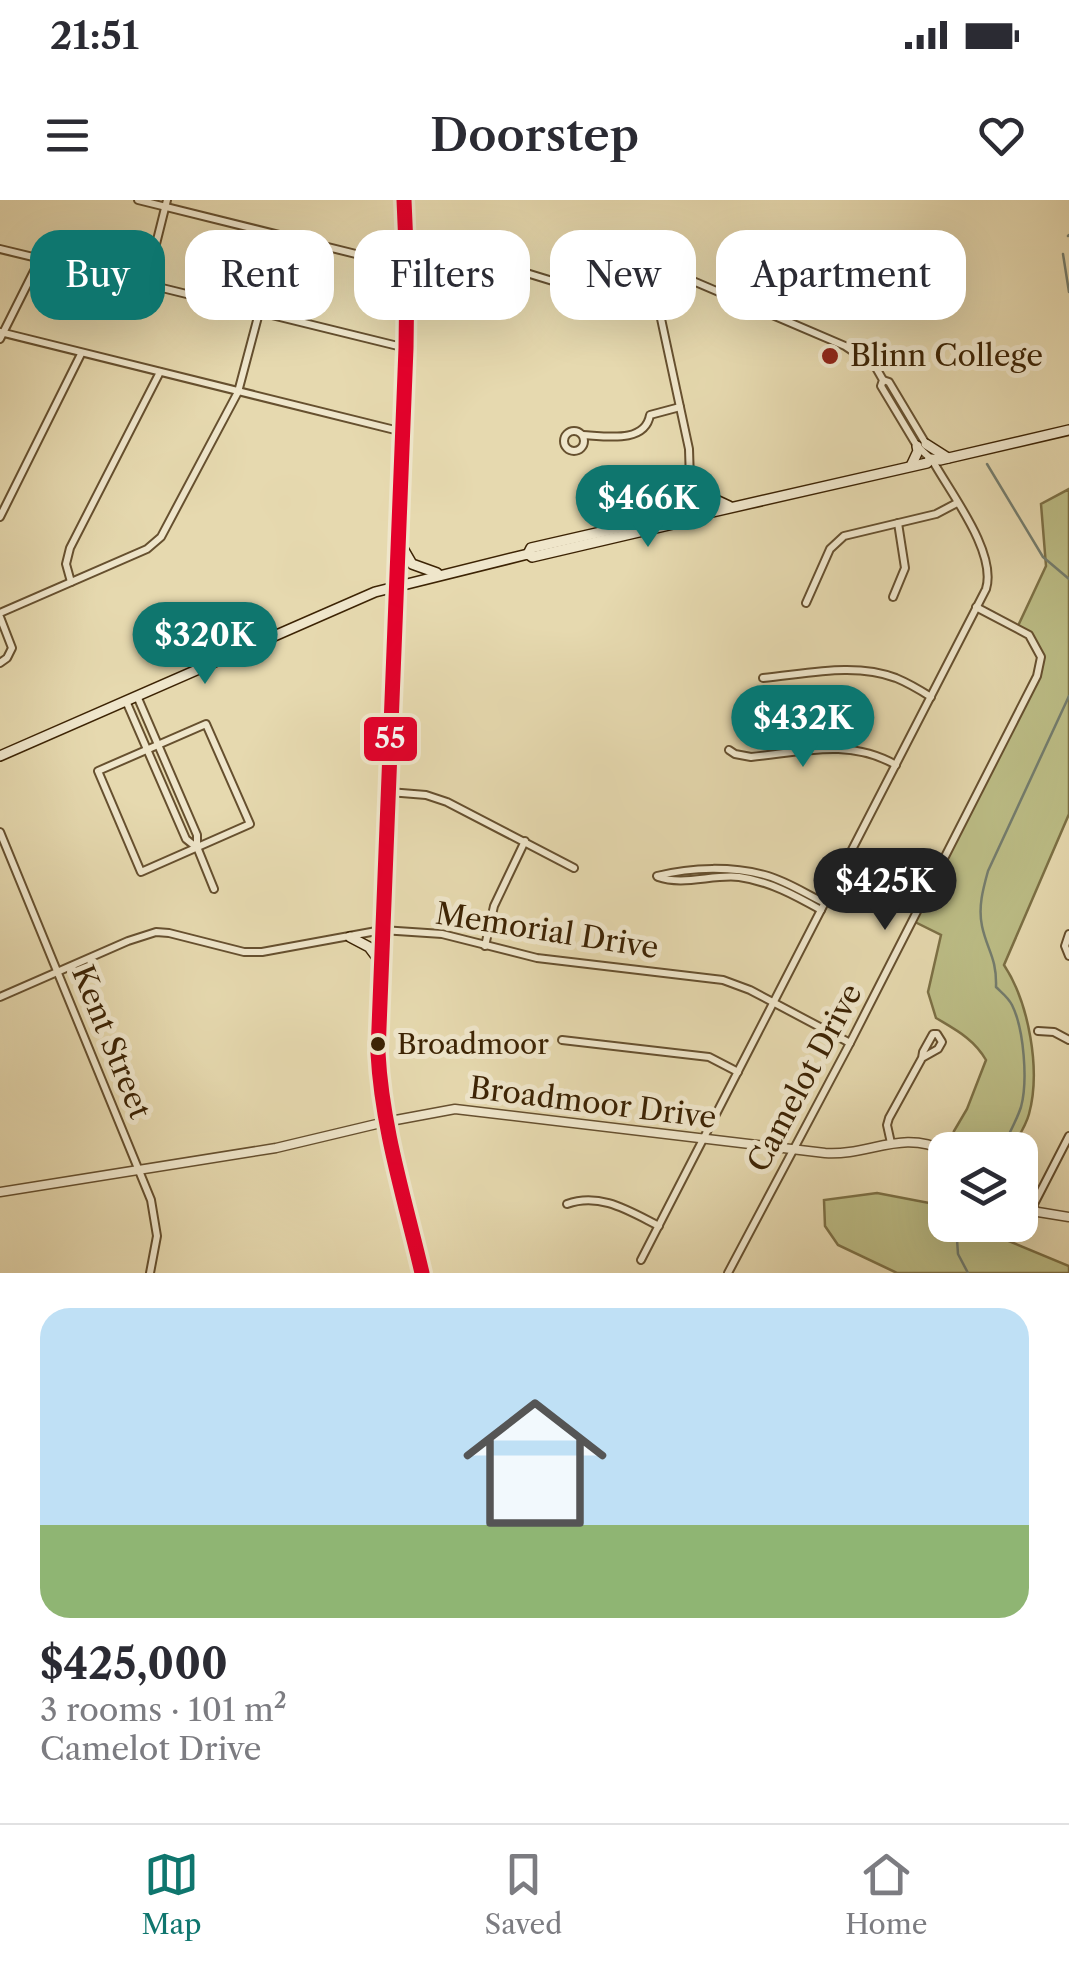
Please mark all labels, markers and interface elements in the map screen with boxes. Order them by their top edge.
text: 21:51 [50,12,139,59]
text: Doorstep [430,107,639,163]
icon: menu [40,108,95,163]
icon: heart [974,108,1029,163]
chip: Buy [30,230,165,320]
chip: Rent [185,230,334,320]
chip: Filters [354,230,530,320]
chip: New [550,230,696,320]
chip: Apartment [716,230,966,320]
place label: Blinn College [850,337,1043,374]
marker: Blinn College [819,345,841,367]
pin: $466K [578,465,718,550]
text: $466K [598,478,698,517]
pin: $320K [135,602,275,687]
text: $320K [155,615,255,654]
pin: $432K [733,685,873,770]
text: $432K [753,698,853,737]
line badge: 55 [362,715,419,763]
text: 55 [375,721,405,755]
pin: $425K [815,848,955,933]
text: $425K [836,861,934,900]
street label: Memorial Drive [433,895,661,966]
street label: Kent Street [64,960,159,1124]
street label: Camelot Drive [740,977,870,1178]
place label: Broadmoor [397,1027,549,1061]
marker: Broadmoor [368,1034,388,1054]
street label: Broadmoor Drive [468,1069,719,1136]
map controls [928,1132,1038,1242]
button: layers [928,1132,1038,1242]
icon: home [445,1373,625,1553]
text: $425,000 [40,1638,228,1690]
text: 3 rooms · 101 m² [40,1690,287,1729]
text: Camelot Drive [40,1729,261,1768]
tab: Map [141,1847,202,1941]
tab: Saved [485,1847,562,1941]
tab: Home [845,1847,928,1941]

